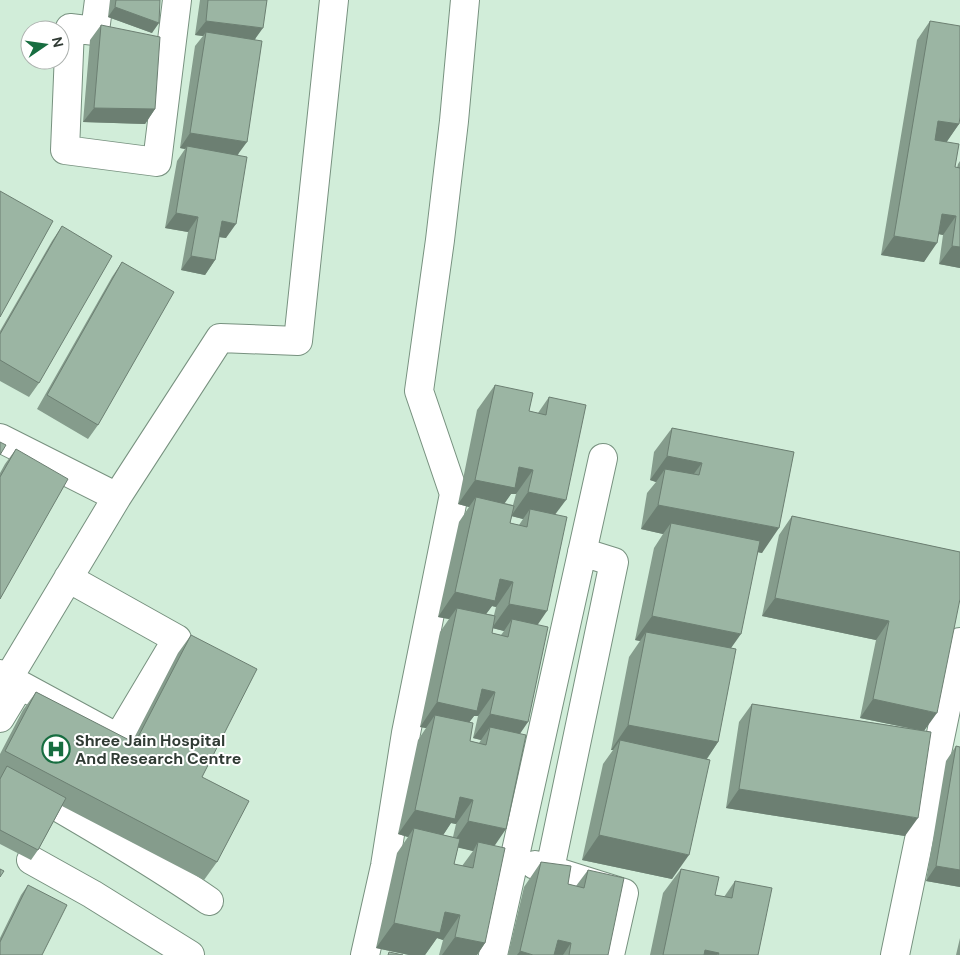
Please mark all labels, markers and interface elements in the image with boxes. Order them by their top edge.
north arrow [20,20,70,70]
text: N [48,35,68,49]
place label: Shree Jain Hospital And Research Centre [75,730,241,769]
hospital icon: Shree Jain Hospital And Research Centre [41,734,71,764]

